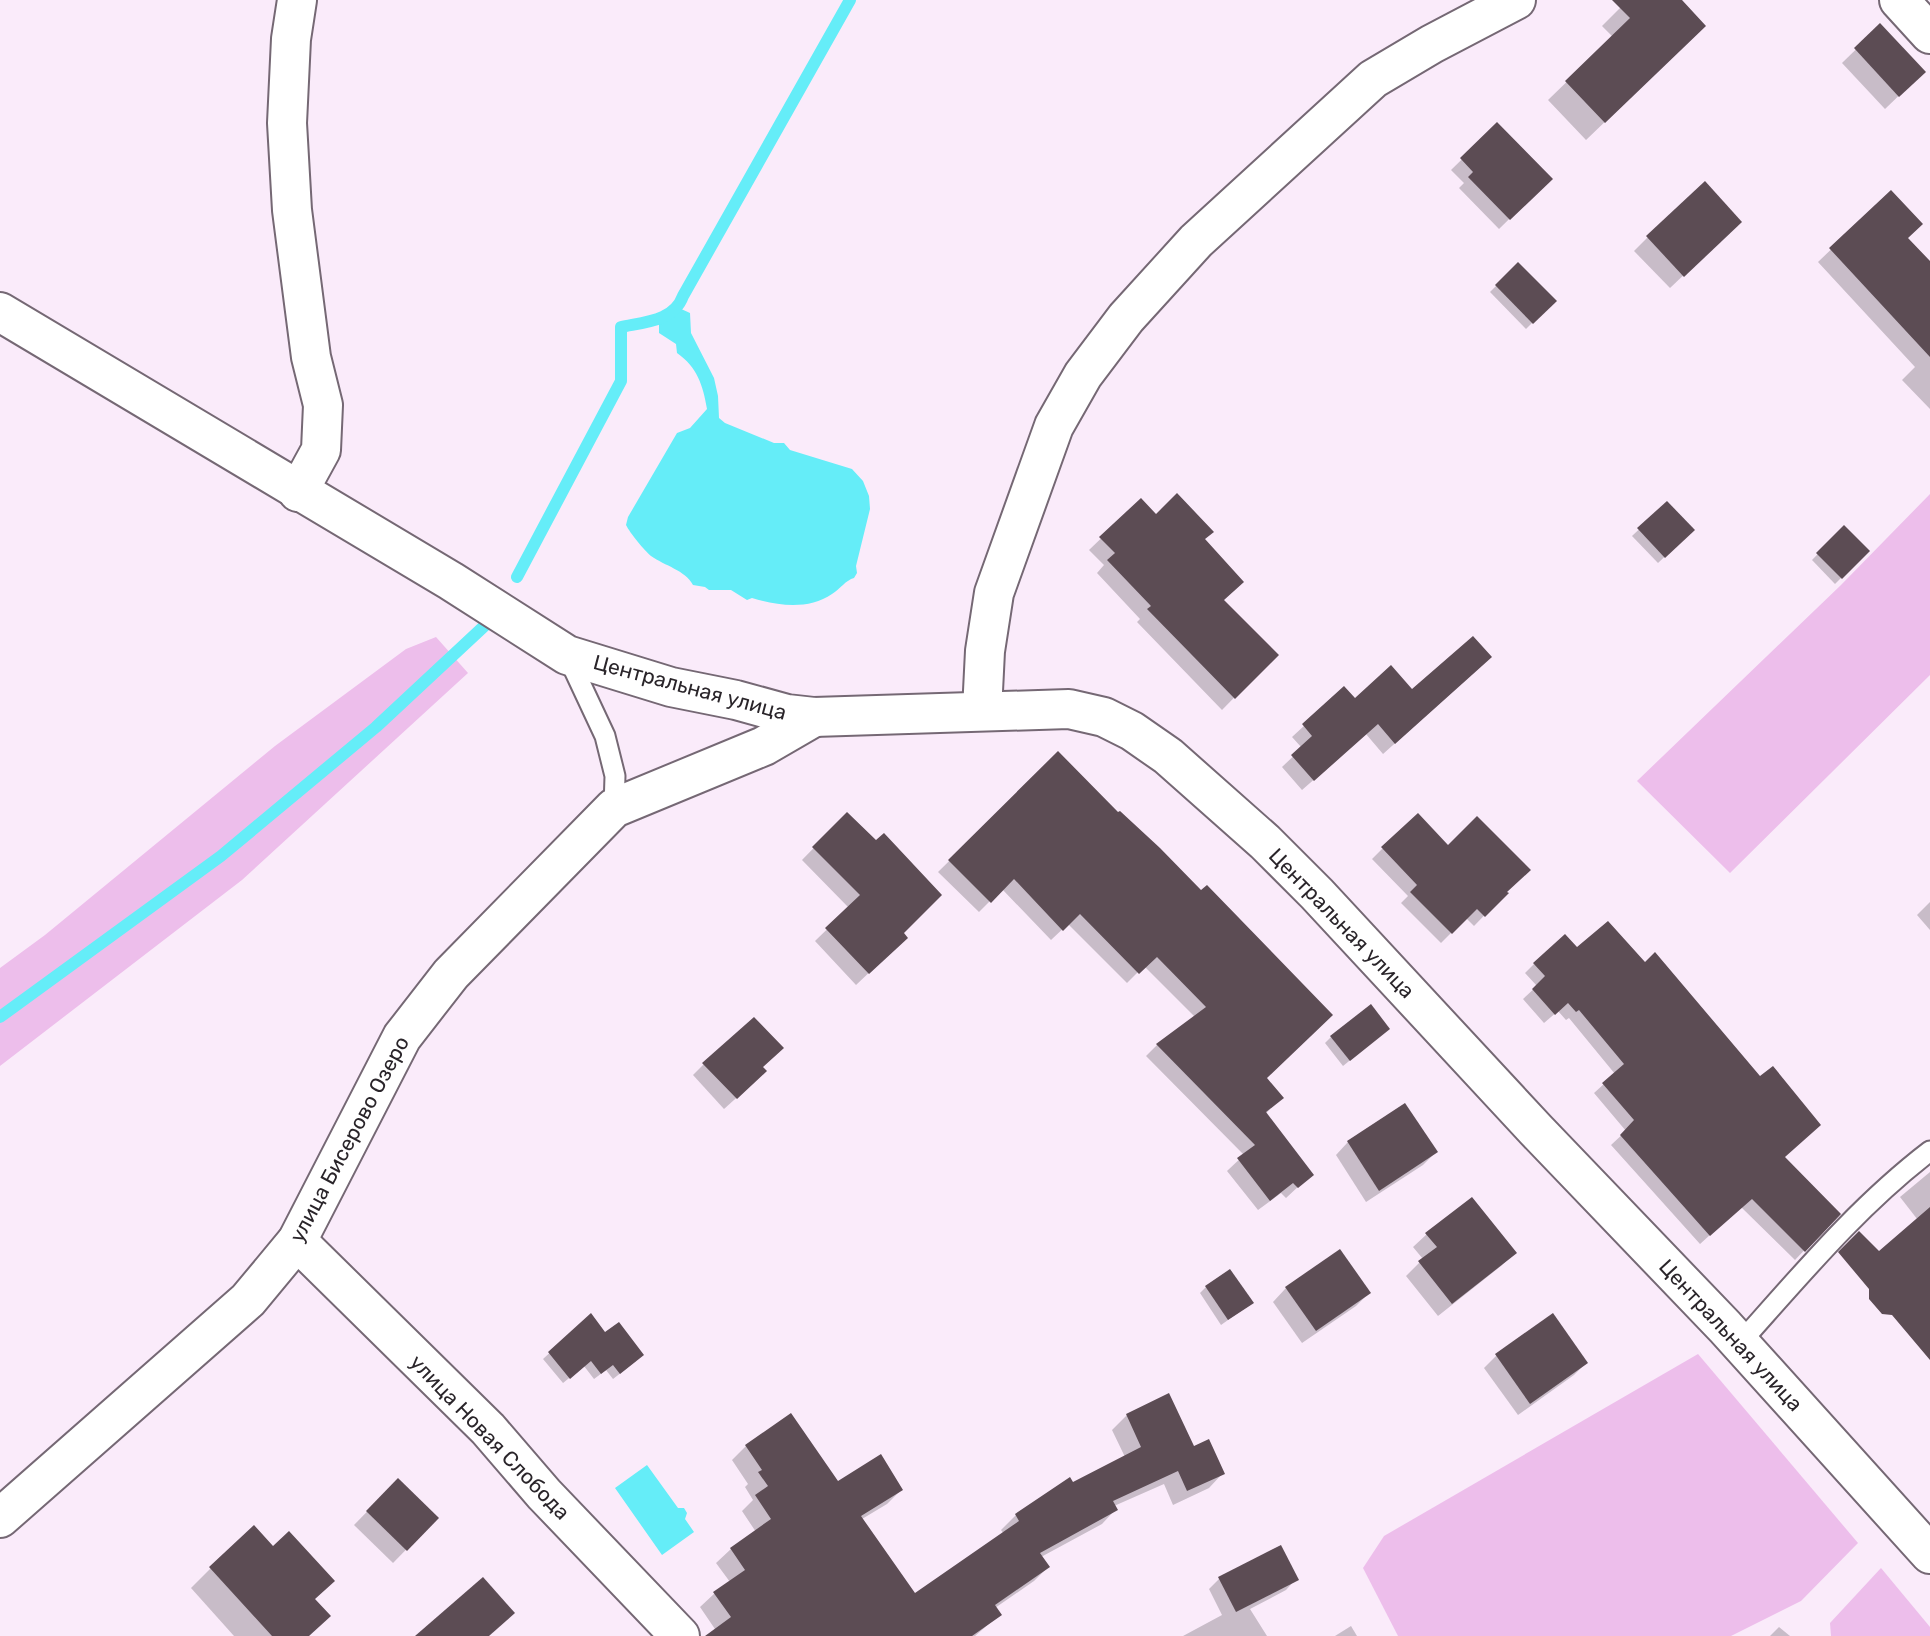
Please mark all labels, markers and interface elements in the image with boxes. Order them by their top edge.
street label: Центральная улица [591,649,789,725]
street label: Центральная улица [1264,843,1420,1003]
street label: улица Бисерово Озеро [284,1032,414,1246]
street label: Центральная улица [1654,1254,1808,1416]
street label: улица Новая Слобода [405,1349,575,1525]

